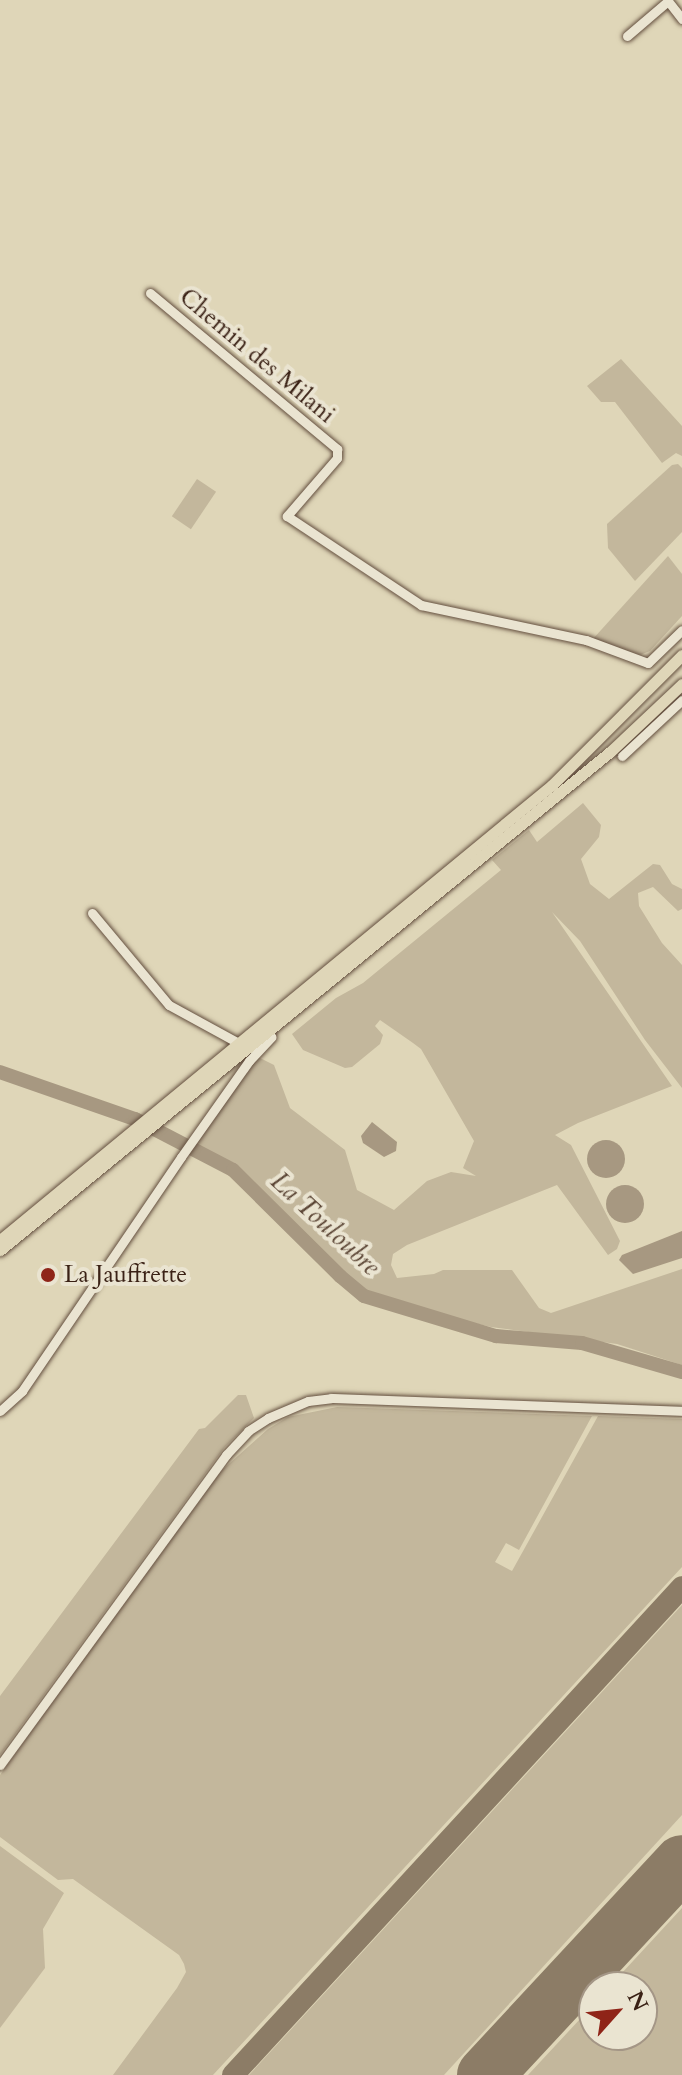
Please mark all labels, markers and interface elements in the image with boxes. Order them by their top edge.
street label: Chemin des Milani [173,283,341,429]
water label: La Touloubre [264,1166,386,1282]
place label: La Jauffrette [64,1261,187,1289]
marker: La Jauffrette [39,1266,57,1284]
north arrow [578,1971,658,2051]
text: N [620,1986,655,2016]

